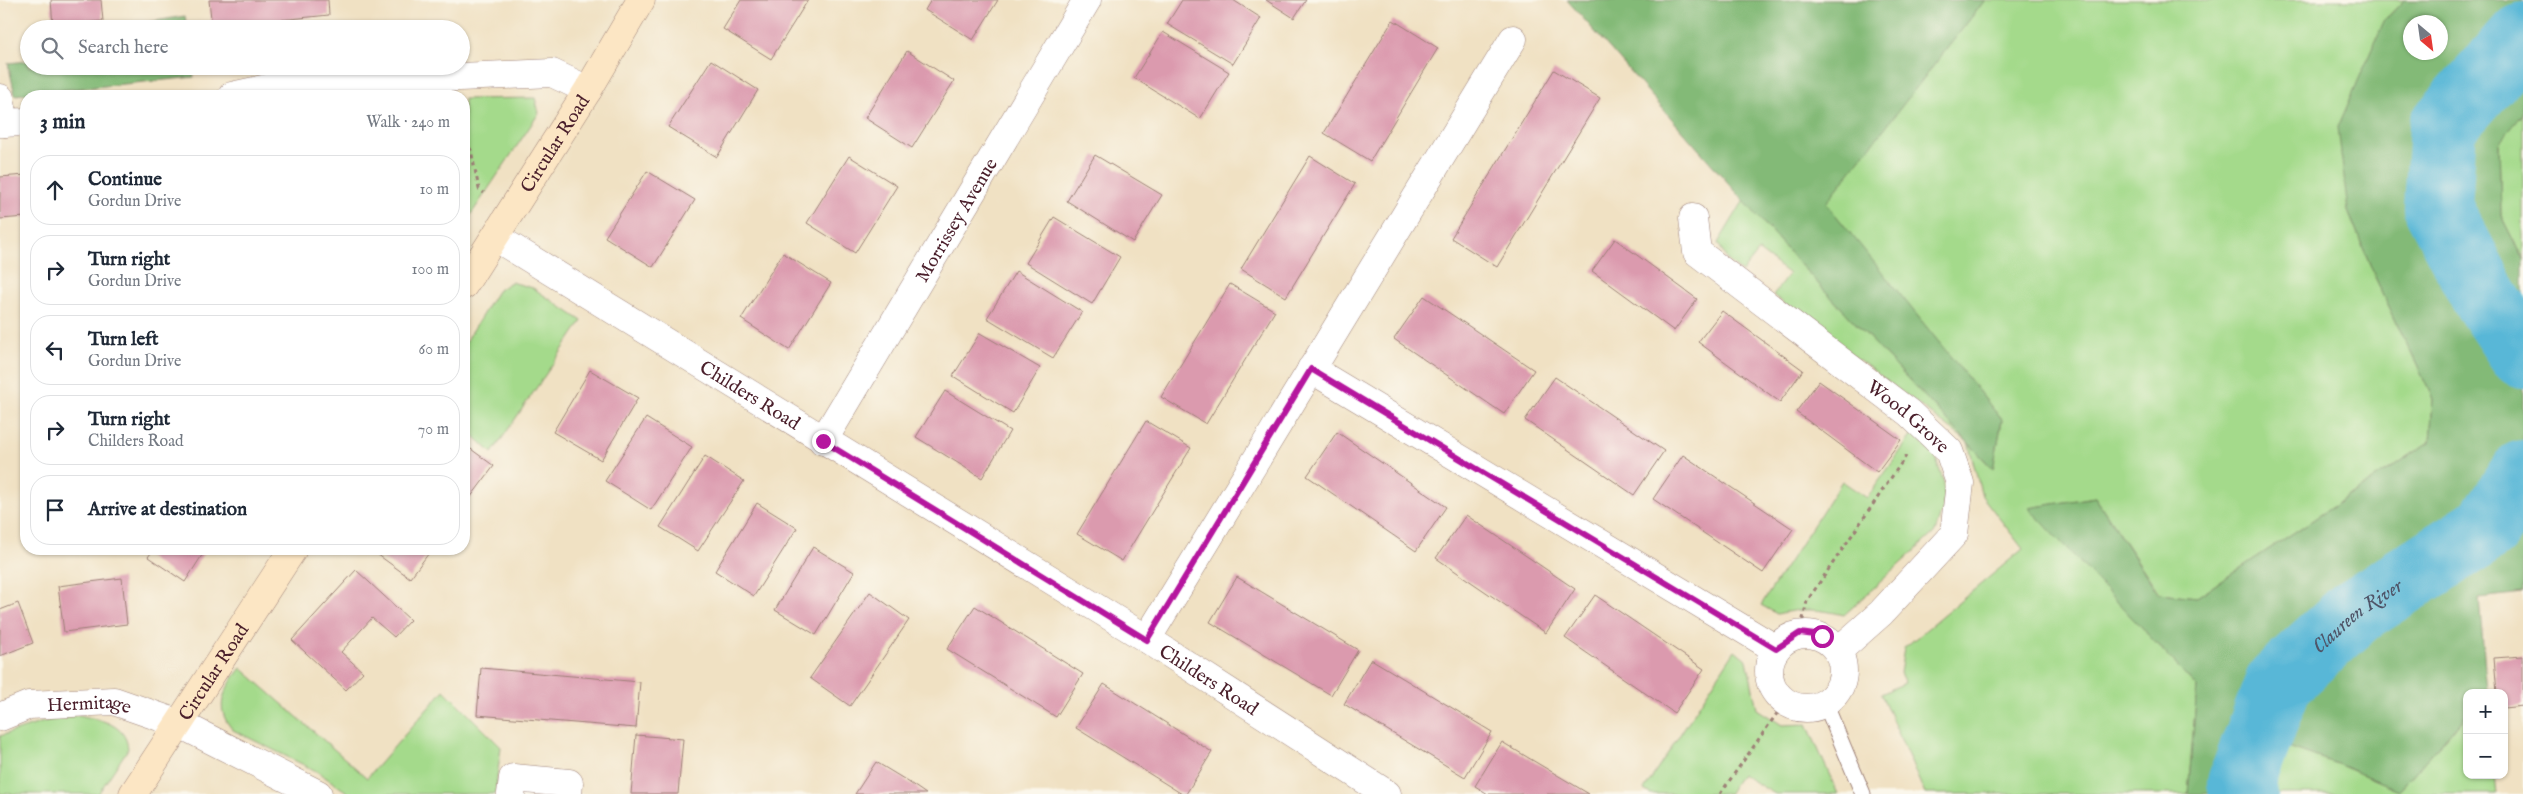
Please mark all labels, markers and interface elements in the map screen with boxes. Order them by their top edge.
north arrow [2403,15,2448,60]
search box [20,20,470,75]
icon: search [38,34,66,62]
text: Search here [78,36,169,60]
street label: Circular Road [516,90,596,198]
text: 3 min [40,109,85,136]
text: Walk · 240 m [366,113,450,133]
street label: Morrissey Avenue [911,154,1004,287]
text: Continue [88,168,162,192]
icon: ahead [41,176,69,204]
text: 10 m [419,180,449,200]
text: Gordun Drive [88,192,181,212]
text: Turn right [88,248,170,272]
icon: right [41,256,69,284]
text: 100 m [412,260,449,280]
text: Gordun Drive [88,272,181,292]
text: Turn left [88,328,159,352]
icon: left [41,336,69,364]
text: 60 m [419,340,449,360]
text: Gordun Drive [88,352,181,372]
street label: Childers Road [695,356,805,437]
street label: Wood Grove [1862,375,1954,459]
text: Turn right [88,408,170,432]
icon: right [41,416,69,444]
text: 70 m [418,420,449,440]
route end [812,430,835,453]
text: Childers Road [88,432,184,452]
icon: arrive [41,496,69,524]
text: Arrive at destination [88,498,247,522]
water label: Claureen River [2307,573,2409,659]
street label: Circular Road [174,619,255,726]
route start [1811,625,1834,648]
street label: Childers Road [1154,640,1263,722]
map controls [2463,689,2508,779]
button: + [2463,689,2508,734]
street label: Hermitage [46,691,135,720]
button: − [2463,734,2508,779]

